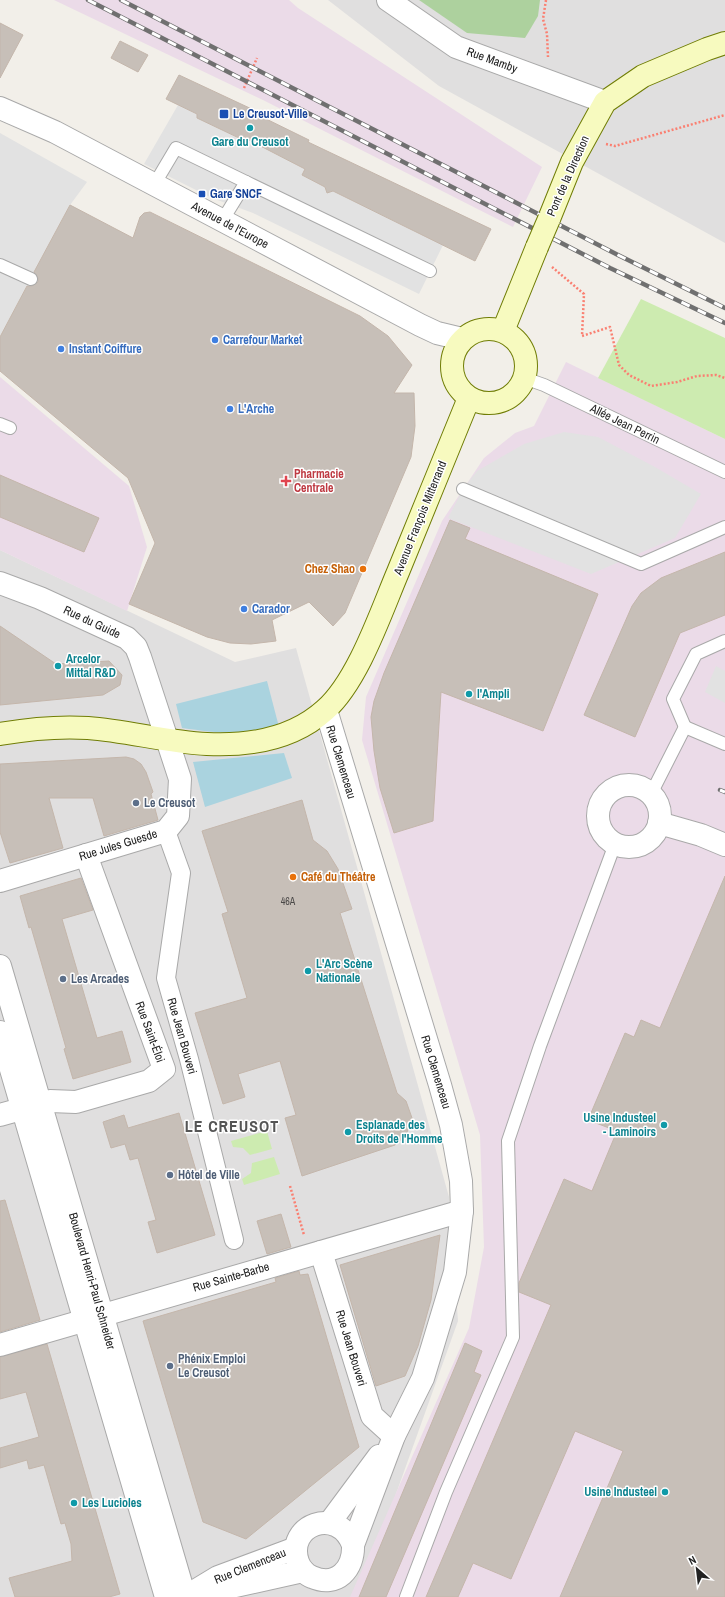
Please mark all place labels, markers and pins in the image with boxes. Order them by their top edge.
place label: Le Creusot-Ville [233,106,308,122]
marker: Le Creusot-Ville [218,108,230,120]
marker: Gare du Creusot [245,123,255,133]
place label: Gare du Creusot [211,134,289,150]
place label: Gare SNCF [210,186,262,202]
marker: Gare SNCF [197,189,207,199]
place label: Carrefour Market [223,332,303,348]
marker: Carrefour Market [210,335,220,345]
place label: Instant Coiffure [69,341,142,357]
marker: Instant Coiffure [56,344,66,354]
place label: L'Arche [238,401,275,417]
marker: L'Arche [225,404,235,414]
place label: Pharmacie Centrale [294,466,344,496]
marker: Pharmacie Centrale [281,476,291,486]
place label: Chez Shao [305,561,355,577]
marker: Chez Shao [358,564,368,574]
place label: Carador [252,601,290,617]
marker: Carador [239,604,249,614]
place label: Arcelor Mittal R&D [66,651,116,681]
marker: Arcelor Mittal R&D [53,661,63,671]
place label: l'Ampli [477,686,510,702]
marker: l'Ampli [464,689,474,699]
place label: Le Creusot [144,795,196,811]
marker: Le Creusot [131,798,141,808]
place label: Café du Théâtre [301,869,376,885]
marker: Café du Théâtre [288,872,298,882]
place label: L'Arc Scène Nationale [316,956,373,986]
marker: L'Arc Scène Nationale [303,966,313,976]
place label: Les Arcades [71,971,130,987]
marker: Les Arcades [58,974,68,984]
place label: Usine Industeel - Laminoirs [583,1110,657,1140]
place label: Esplanade des Droits de l'Homme [356,1117,443,1147]
marker: Usine Industeel - Laminoirs [659,1120,669,1130]
marker: Esplanade des Droits de l'Homme [343,1127,353,1137]
place label: Hôtel de Ville [178,1167,240,1183]
marker: Hôtel de Ville [165,1170,175,1180]
place label: Phénix Emploi Le Creusot [178,1351,246,1381]
marker: Phénix Emploi Le Creusot [165,1361,175,1371]
place label: Usine Industeel [584,1484,657,1500]
marker: Usine Industeel [660,1487,670,1497]
place label: Les Lucioles [82,1495,142,1511]
marker: Les Lucioles [69,1498,79,1508]

